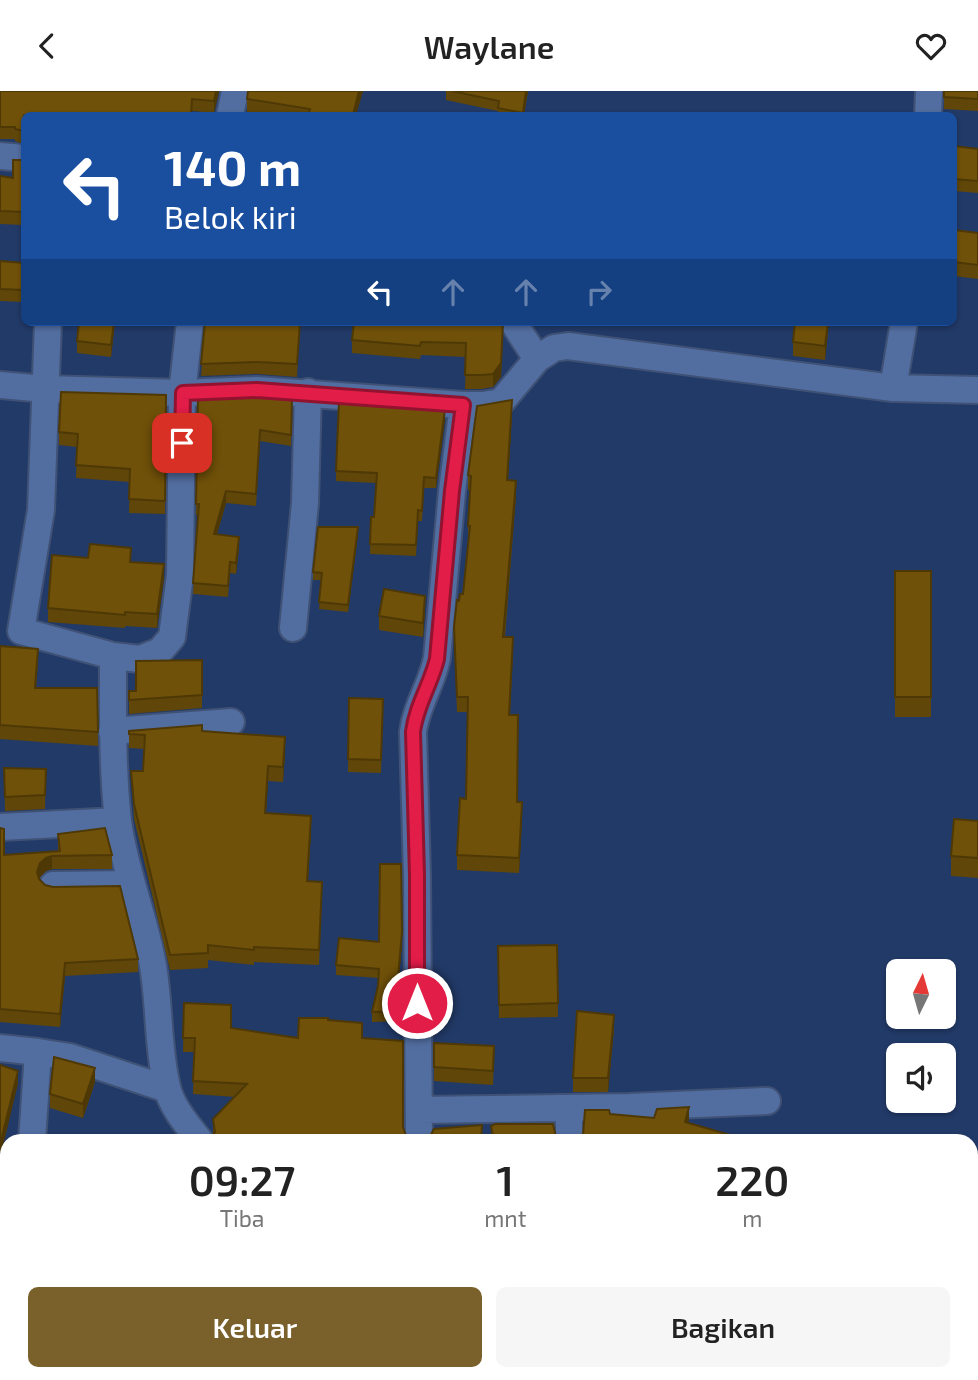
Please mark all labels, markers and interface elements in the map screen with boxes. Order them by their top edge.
icon: back [28,27,66,65]
text: Waylane [424,27,554,65]
icon: heart [912,27,950,65]
text: 140 m [164,137,301,196]
icon: left [49,140,140,231]
text: Belok kiri [164,197,297,235]
icon: left [361,273,399,311]
icon: ahead [434,273,472,311]
icon: ahead [507,273,545,311]
icon: right [580,273,618,311]
pin [152,413,212,473]
icon: arrive [163,424,201,462]
north arrow [886,959,956,1029]
map controls [886,959,956,1113]
position arrow [380,966,454,1040]
button: sound [886,1043,956,1113]
text: 09:27 [189,1154,296,1204]
text: 1 [497,1154,514,1204]
text: 220 [715,1154,789,1204]
text: Tiba [220,1204,265,1232]
text: mnt [484,1204,526,1232]
text: m [742,1204,762,1232]
button: Keluar [28,1287,482,1367]
button: Bagikan [496,1287,950,1367]

